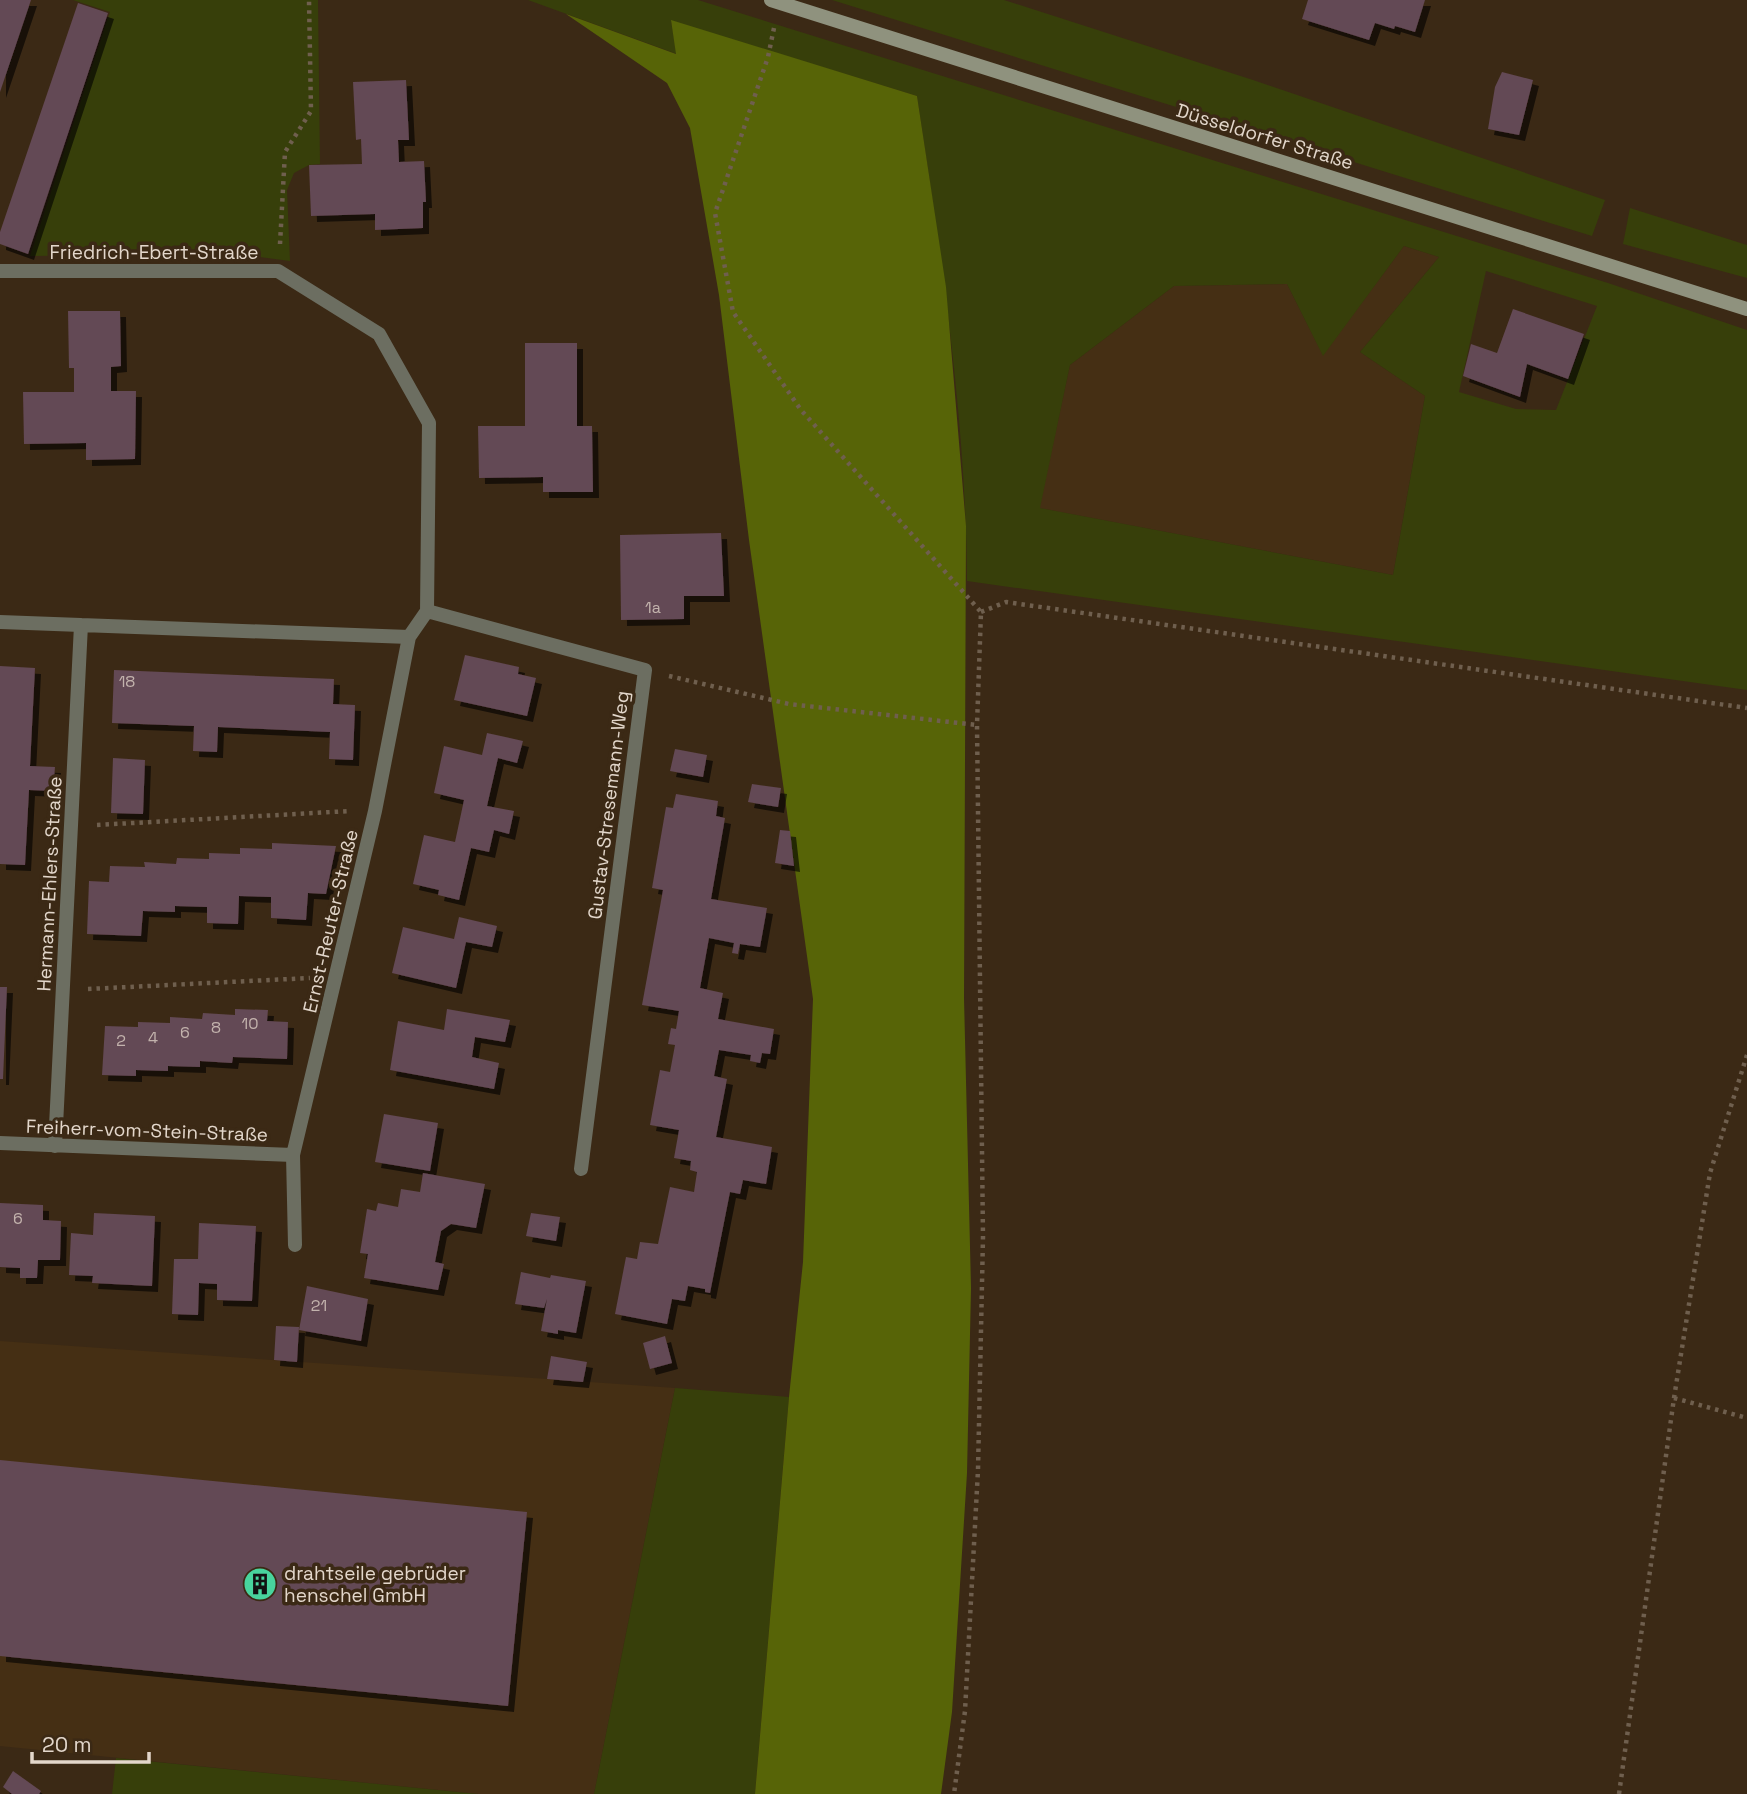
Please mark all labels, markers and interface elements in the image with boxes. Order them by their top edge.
street label: Düsseldorfer Straße [1173,98,1356,175]
street label: Friedrich-Ebert-Straße [50,240,258,265]
house number: 1a [645,597,661,618]
house number: 18 [119,671,135,692]
street label: Gustav-Stresemann-Weg [582,689,635,921]
street label: Hermann-Ehlers-Straße [31,776,68,992]
street label: Ernst-Reuter-Straße [297,827,364,1015]
house number: 10 [242,1013,258,1034]
house number: 8 [211,1017,221,1038]
house number: 6 [180,1022,190,1043]
house number: 4 [148,1027,158,1048]
house number: 2 [116,1030,126,1051]
street label: Freiherr-vom-Stein-Straße [25,1114,269,1147]
house number: 6 [13,1208,23,1229]
house number: 21 [311,1295,327,1316]
place label: drahtseile gebrüder henschel GmbH [284,1561,466,1608]
building icon: drahtseile gebrüder henschel GmbH [241,1565,279,1603]
scale bar [32,1720,149,1764]
text: 20 m [42,1731,92,1758]

